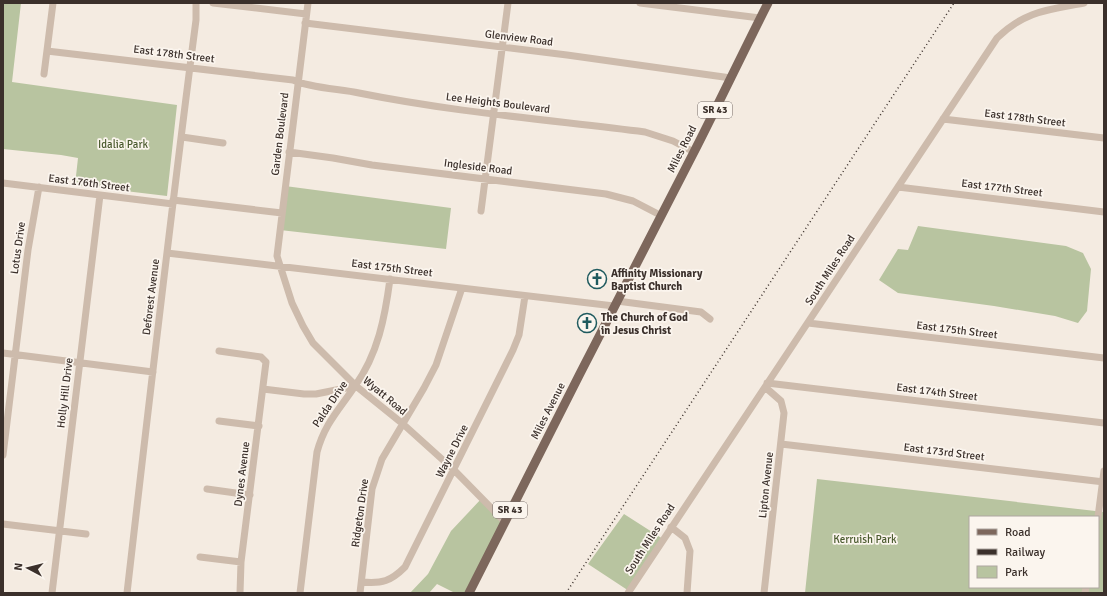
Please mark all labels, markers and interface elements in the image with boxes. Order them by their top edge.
street label: Glenview Road [484,27,554,49]
street label: East 178th Street [133,43,215,65]
street label: Lee Heights Boulevard [445,90,551,116]
street label: Garden Boulevard [268,92,292,176]
road number: SR 43 [698,102,732,118]
street label: East 178th Street [984,107,1066,129]
street label: Miles Road [665,123,700,175]
park label: Idalia Park [98,138,148,151]
street label: Ingleside Road [443,156,513,178]
street label: East 176th Street [48,172,130,194]
street label: East 177th Street [961,177,1043,199]
street label: Lotus Drive [8,221,28,275]
street label: South Miles Road [802,232,858,308]
street label: East 175th Street [351,257,433,279]
street label: Deforest Avenue [140,258,162,336]
place label: Affinity Missionary Baptist Church [611,267,703,293]
church icon: Affinity Missionary Baptist Church [586,268,608,290]
place label: The Church of God in Jesus Christ [601,311,688,337]
church icon: The Church of God in Jesus Christ [576,312,598,334]
street label: East 175th Street [916,319,998,341]
street label: Holly Hill Drive [54,357,76,429]
street label: Wyatt Road [360,374,410,418]
street label: Palda Drive [310,378,350,430]
street label: Miles Avenue [528,380,568,442]
street label: East 174th Street [896,381,978,403]
street label: Wayne Drive [433,422,471,480]
street label: Dynes Avenue [232,441,252,507]
street label: East 173rd Street [903,441,985,463]
street label: Lipton Avenue [756,451,776,519]
street label: Ridgeton Drive [349,478,371,548]
street label: South Miles Road [622,501,678,577]
road number: SR 43 [493,502,527,518]
legend [969,516,1099,588]
text: Road [1005,525,1031,540]
park label: Kerruish Park [833,533,897,546]
text: Railway [1005,545,1045,560]
north arrow [8,548,48,588]
text: N [12,562,25,571]
text: Park [1005,565,1028,580]

